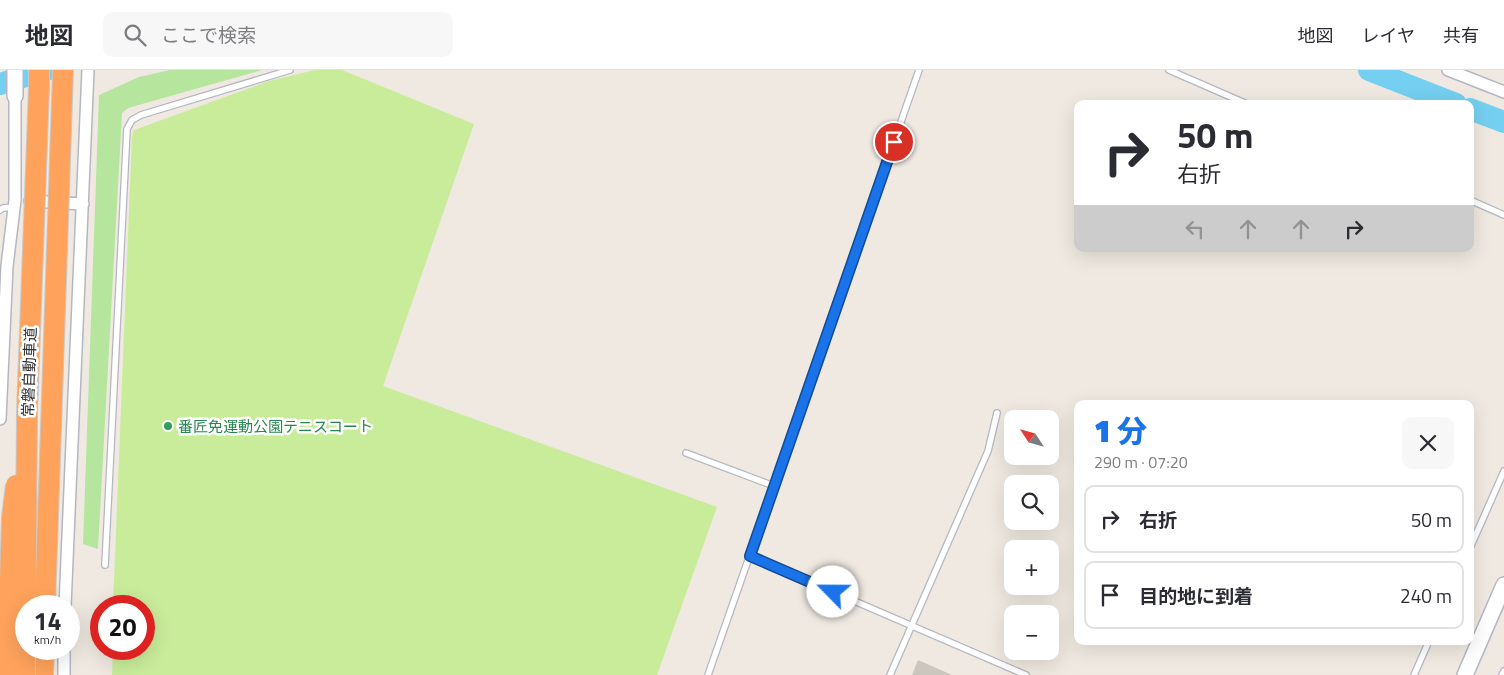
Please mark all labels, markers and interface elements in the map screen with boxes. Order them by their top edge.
search box [103,12,453,57]
text: 地図 [25,17,73,53]
text: ここで検索 [161,20,256,49]
icon: search [121,21,149,49]
text: 地図 [1298,22,1334,49]
text: レイヤ [1362,22,1415,49]
text: 共有 [1443,22,1479,49]
text: 50 m [1177,108,1253,162]
icon: right [1094,120,1159,185]
pin [873,121,915,163]
icon: arrive [880,128,908,156]
text: 右折 [1177,157,1221,191]
icon: left [1181,215,1209,243]
icon: ahead [1234,215,1262,243]
icon: ahead [1287,215,1315,243]
icon: right [1340,215,1368,243]
street label: 常磐自動車道 [16,327,42,417]
text: 1 分 [1094,408,1147,454]
north arrow [1004,410,1059,465]
map controls [1004,410,1059,660]
place label: 番匠免運動公園テニスコート [178,415,373,438]
button: close [1402,417,1454,469]
marker: 番匠免運動公園テニスコート [162,420,174,432]
text: 290 m · 07:20 [1094,450,1188,474]
button: search [1004,475,1059,530]
icon: right [1096,505,1124,533]
text: 右折 [1139,505,1177,534]
text: 50 m [1411,505,1452,534]
button: + [1004,540,1059,595]
position arrow [806,565,858,617]
icon: arrive [1096,581,1124,609]
text: 目的地に到着 [1139,581,1253,610]
text: 240 m [1400,581,1452,610]
speed limit sign: 20 [90,595,155,660]
text: 14 [33,602,62,640]
button: − [1004,605,1059,660]
text: km/h [34,630,61,649]

